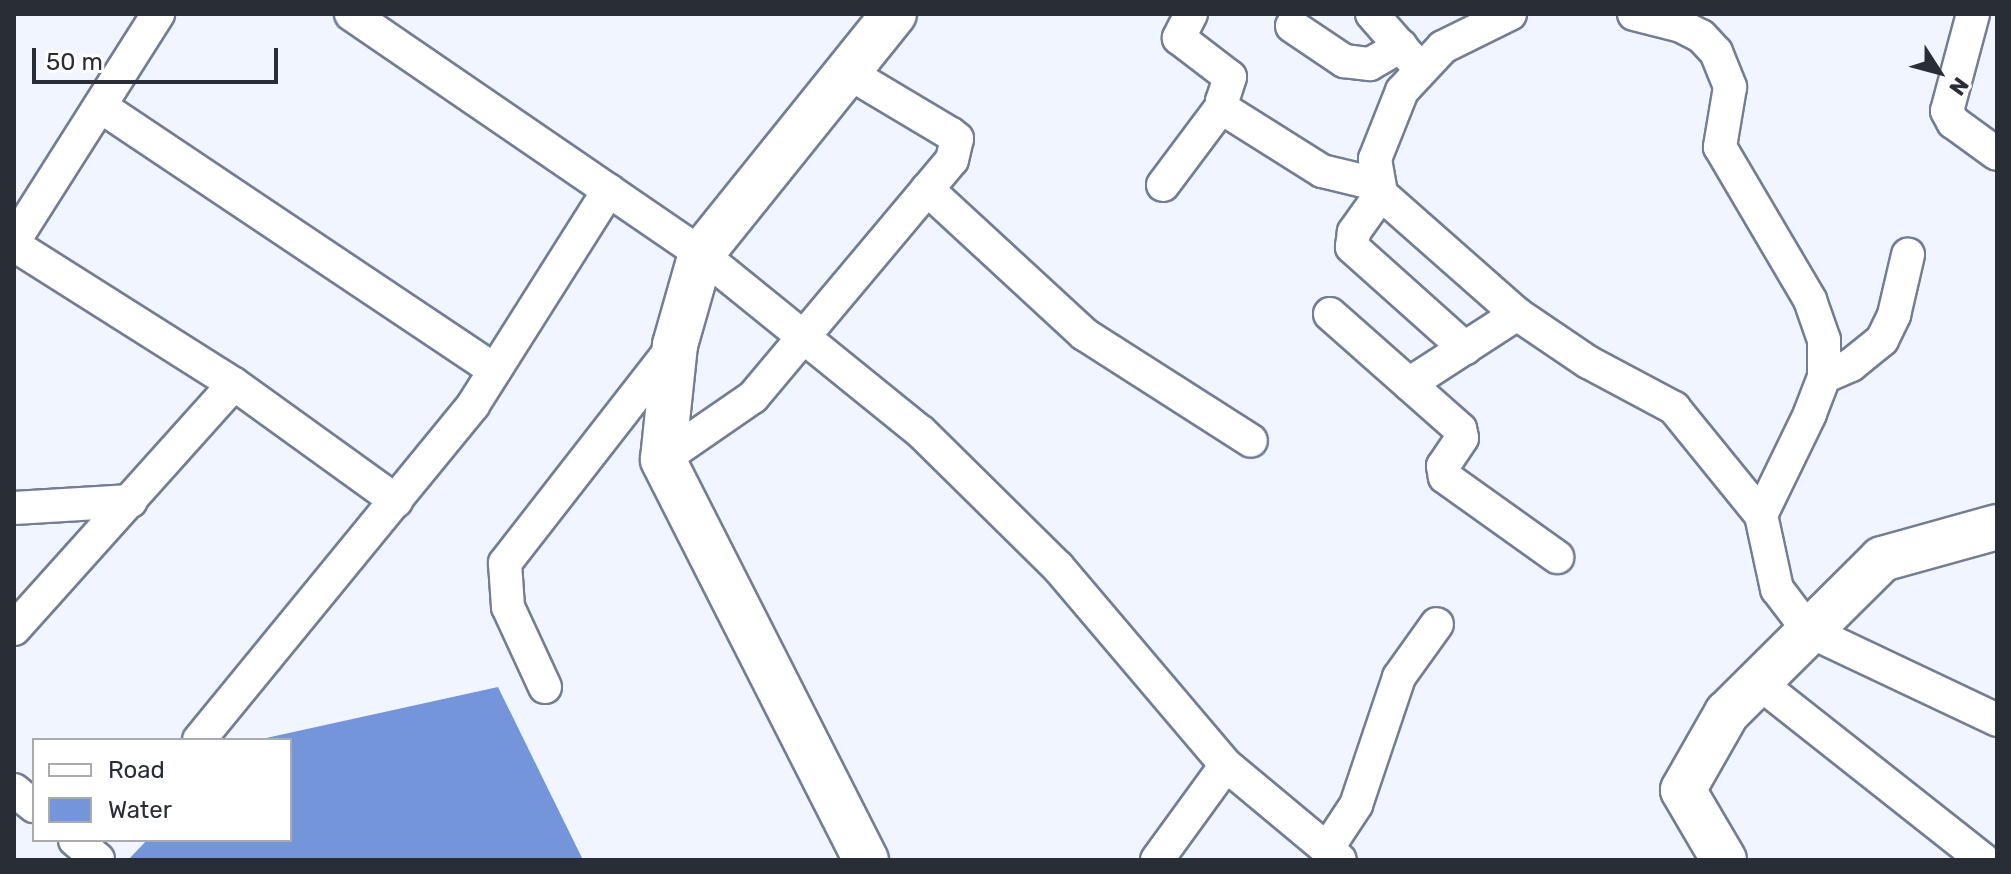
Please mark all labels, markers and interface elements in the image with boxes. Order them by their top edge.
scale bar [36,32,282,82]
north arrow [1899,32,1979,112]
text: 50 m [46,48,103,76]
text: N [1943,72,1974,101]
legend [32,738,292,842]
text: Road [108,756,165,784]
text: Water [108,796,172,824]

